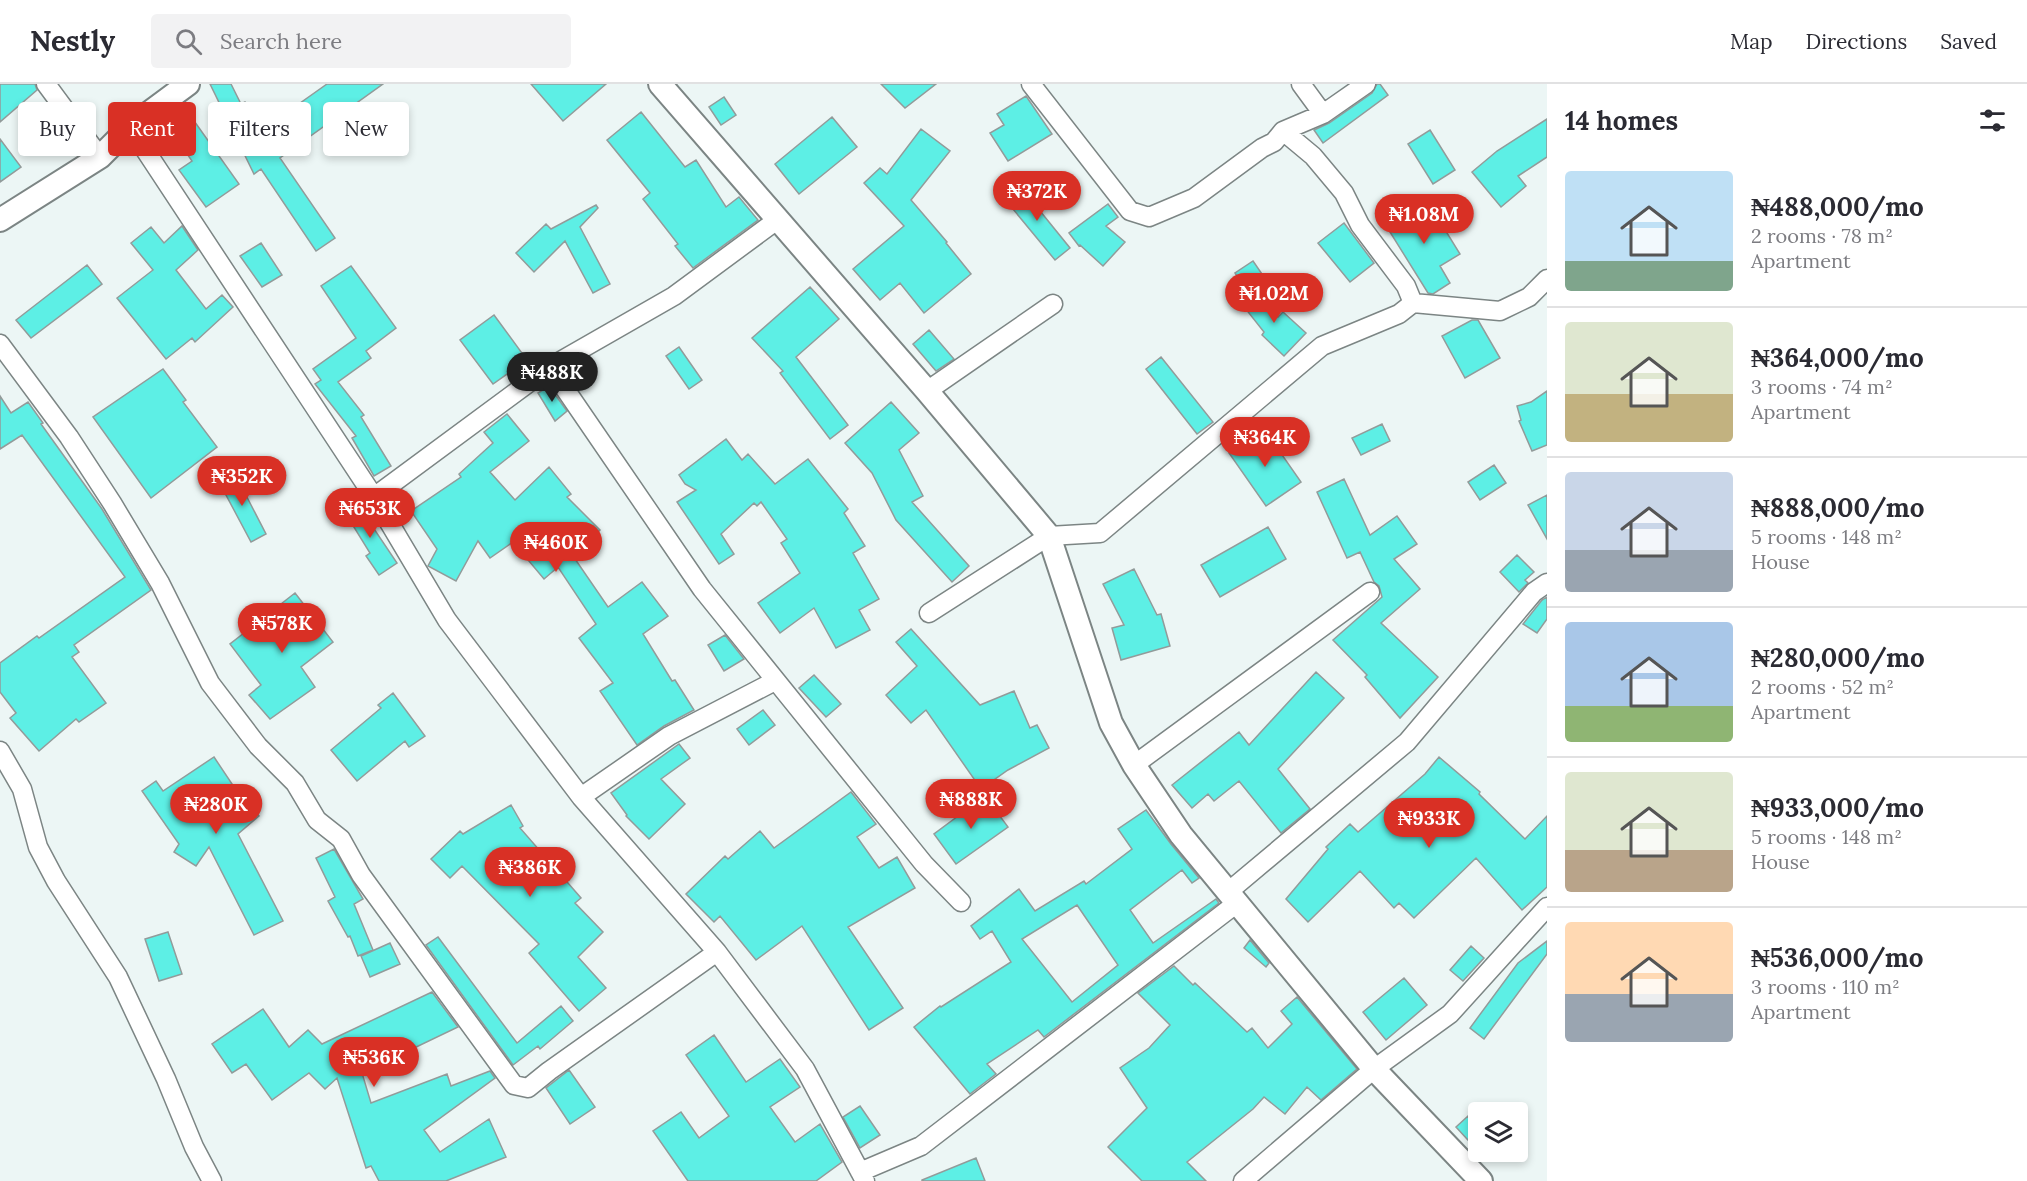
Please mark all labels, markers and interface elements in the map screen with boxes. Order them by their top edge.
search box [151,14,571,68]
text: Nestly [30,23,115,59]
icon: search [172,25,205,58]
text: Search here [220,27,342,55]
text: Map [1730,28,1773,55]
text: Directions [1806,28,1907,55]
text: Saved [1940,28,1997,55]
chip: Buy [18,102,96,156]
chip: Rent [108,102,196,156]
chip: Filters [208,102,311,156]
chip: New [323,102,409,156]
text: 14 homes [1565,104,1678,137]
icon: filters [1976,104,2009,137]
pin: ₦372K [995,171,1079,222]
text: ₦372K [1007,178,1067,203]
text: ₦488,000/mo [1751,190,1924,223]
pin: ₦1.08M [1375,194,1473,245]
icon: home [1613,195,1685,267]
text: ₦1.08M [1389,201,1459,226]
text: 2 rooms · 78 m² [1751,223,1893,248]
text: Apartment [1751,248,1851,273]
pin: ₦1.02M [1225,273,1323,324]
text: ₦1.02M [1239,280,1309,305]
text: ₦364,000/mo [1751,341,1924,374]
icon: home [1613,346,1685,418]
pin: ₦488K [510,352,594,403]
text: ₦488K [521,359,583,384]
text: 3 rooms · 74 m² [1751,374,1893,399]
text: Apartment [1751,399,1851,424]
pin: ₦364K [1223,417,1307,468]
text: ₦364K [1234,424,1296,449]
pin: ₦352K [200,456,284,507]
text: ₦352K [211,463,273,488]
pin: ₦653K [328,488,412,539]
text: ₦888,000/mo [1751,491,1924,524]
text: ₦653K [339,495,401,520]
icon: home [1613,496,1685,568]
pin: ₦460K [514,522,598,573]
text: 5 rooms · 148 m² [1751,524,1902,549]
text: ₦460K [524,529,588,554]
text: House [1751,549,1810,574]
pin: ₦578K [240,603,324,654]
text: ₦578K [252,610,312,635]
text: ₦280,000/mo [1751,641,1925,674]
icon: home [1613,646,1685,718]
text: 2 rooms · 52 m² [1751,674,1894,699]
text: Apartment [1751,699,1851,724]
pin: ₦888K [929,779,1013,830]
pin: ₦280K [174,784,258,835]
text: ₦888K [939,786,1003,811]
text: ₦280K [184,791,248,816]
text: ₦933,000/mo [1751,791,1924,824]
icon: home [1613,796,1685,868]
pin: ₦933K [1387,798,1471,849]
text: ₦933K [1398,805,1460,830]
text: 5 rooms · 148 m² [1751,824,1902,849]
pin: ₦386K [488,847,572,898]
text: House [1751,849,1810,874]
text: ₦386K [499,854,561,879]
text: ₦536,000/mo [1751,941,1923,974]
icon: home [1613,946,1685,1018]
text: 3 rooms · 110 m² [1751,974,1900,999]
text: Apartment [1751,999,1851,1024]
pin: ₦536K [332,1037,416,1088]
text: ₦536K [343,1044,405,1069]
map controls [1468,1102,1528,1162]
button: layers [1468,1102,1528,1162]

